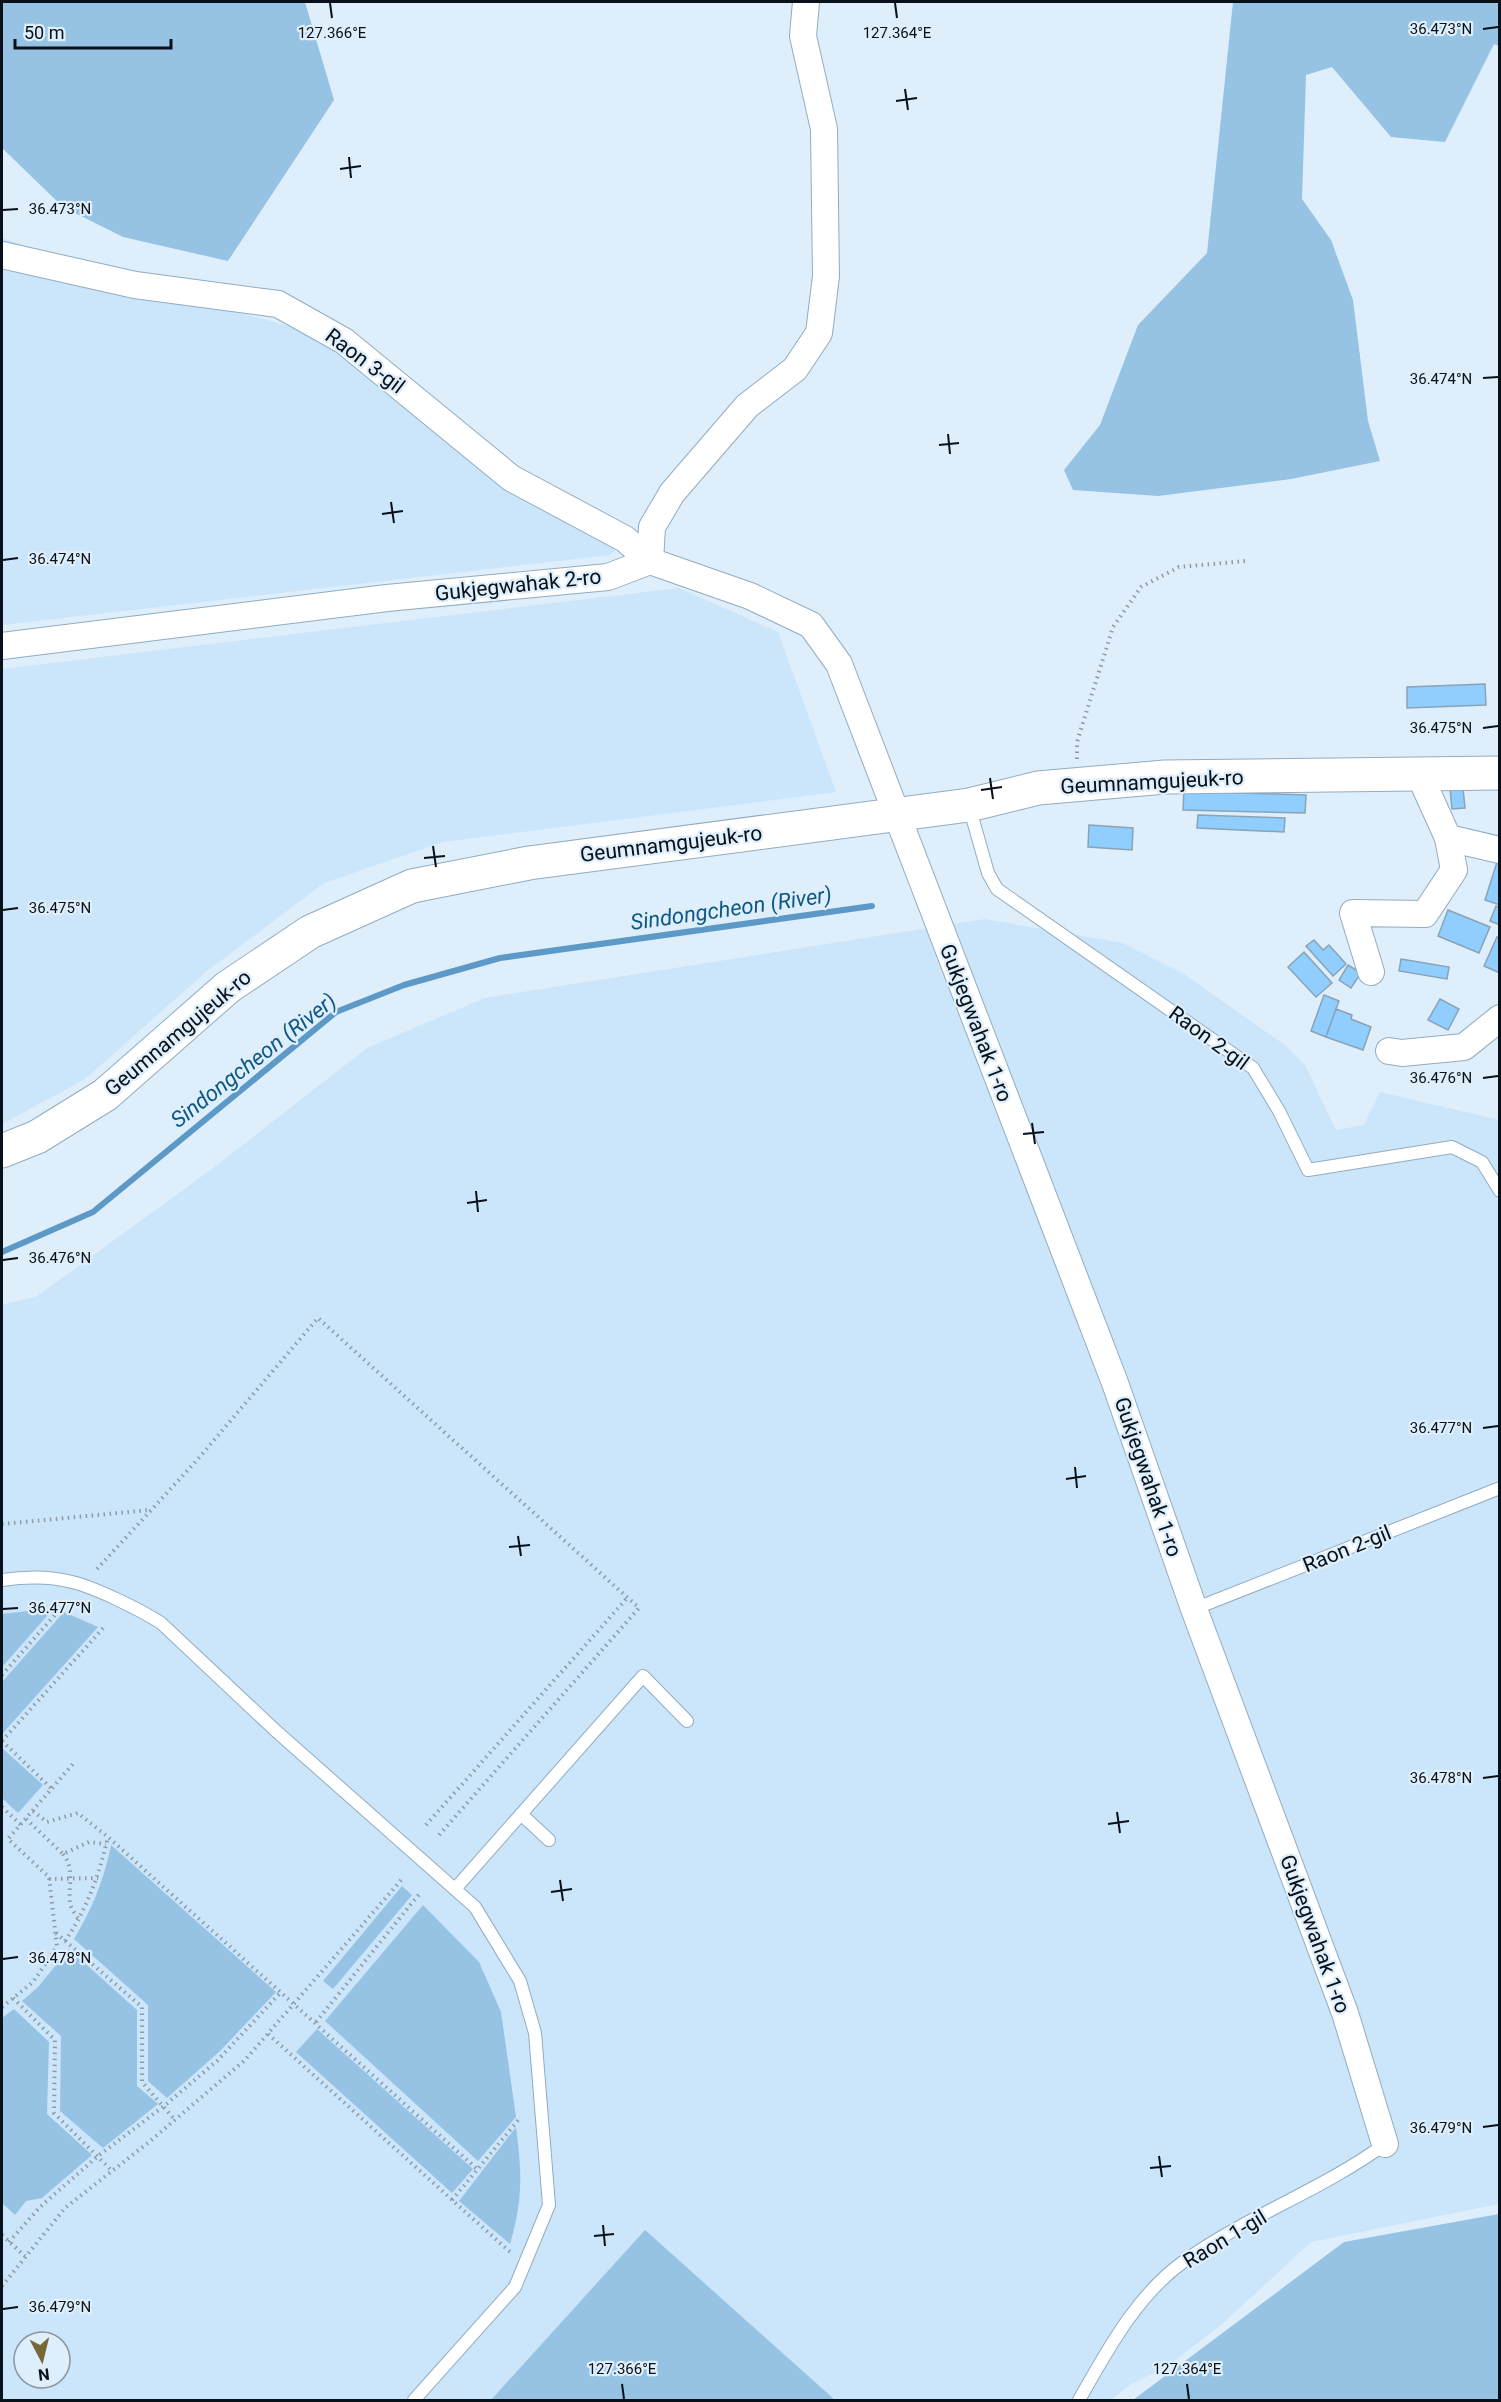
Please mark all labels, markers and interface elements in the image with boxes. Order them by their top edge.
scale bar [15,12,171,50]
text: 36.473°N [1410,20,1472,38]
text: 50 m [24,22,64,43]
text: 127.366°E [298,24,367,42]
text: 127.364°E [863,24,932,42]
text: 36.473°N [29,200,91,218]
street label: Raon 3-gil [321,324,409,398]
text: 36.474°N [1410,370,1472,388]
text: 36.474°N [29,550,91,568]
street label: Gukjegwahak 2-ro [434,564,602,606]
text: 36.475°N [1410,719,1472,737]
street label: Geumnamgujeuk-ro [1060,765,1244,799]
street label: Geumnamgujeuk-ro [579,821,763,867]
water label: Sindongcheon (River) [629,882,833,936]
text: 36.475°N [29,899,91,917]
street label: Gukjegwahak 1-ro [935,941,1017,1105]
street label: Geumnamgujeuk-ro [100,965,256,1101]
water label: Sindongcheon (River) [166,988,342,1134]
street label: Raon 2-gil [1164,1001,1254,1075]
text: 36.476°N [1410,1069,1472,1087]
text: 36.476°N [29,1249,91,1267]
street label: Gukjegwahak 1-ro [1109,1394,1187,1560]
text: 36.477°N [1410,1419,1472,1437]
street label: Raon 2-gil [1299,1520,1395,1578]
text: 36.477°N [29,1599,91,1617]
text: 36.478°N [1410,1769,1472,1787]
street label: Gukjegwahak 1-ro [1275,1851,1355,2017]
text: 36.478°N [29,1949,91,1967]
text: 36.479°N [1410,2119,1472,2137]
street label: Raon 1-gil [1179,2205,1271,2273]
text: 36.479°N [29,2298,91,2316]
north arrow [12,2330,72,2390]
text: 127.366°E [588,2360,657,2378]
text: 127.364°E [1153,2360,1222,2378]
text: N [37,2364,51,2385]

